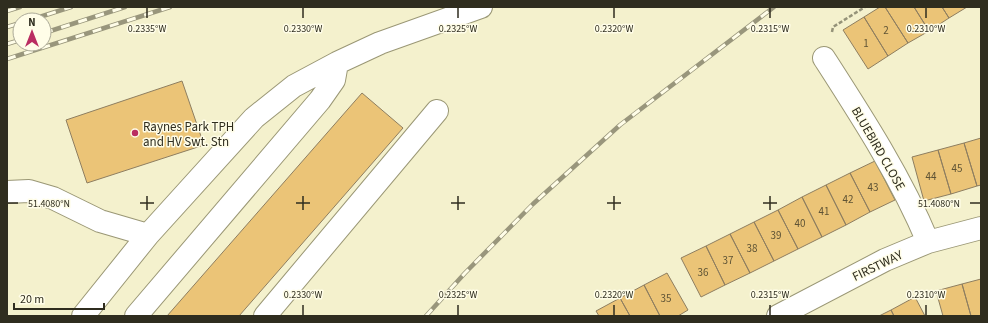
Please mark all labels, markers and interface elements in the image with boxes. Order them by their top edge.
north arrow [12,12,52,52]
text: N [28,15,36,30]
text: 0.2335°W [128,22,166,36]
text: 0.2330°W [284,22,322,36]
text: 0.2325°W [439,22,477,36]
text: 0.2320°W [595,22,633,36]
text: 0.2315°W [751,22,789,36]
text: 0.2310°W [907,22,945,36]
house number: 2 [883,23,889,38]
house number: 1 [863,36,869,51]
street label: BLUEBIRD CLOSE [847,103,909,194]
place label: Raynes Park TPH and HV Swt. Stn [143,118,234,151]
marker: Raynes Park TPH and HV Swt. Stn [130,128,140,138]
house number: 45 [952,161,962,176]
house number: 44 [926,169,937,184]
house number: 43 [868,180,878,195]
house number: 42 [843,192,853,207]
text: 51.4080°N [28,197,70,211]
text: 51.4080°N [918,197,960,211]
house number: 41 [819,204,829,219]
house number: 40 [795,216,805,231]
house number: 39 [771,228,781,243]
house number: 38 [747,241,758,256]
street label: FIRSTWAY [849,246,906,286]
house number: 37 [723,253,733,268]
house number: 36 [698,265,709,280]
scale bar [14,285,104,311]
text: 0.2330°W [284,288,322,302]
text: 0.2325°W [439,288,477,302]
text: 0.2320°W [595,288,633,302]
text: 0.2315°W [751,288,789,302]
text: 0.2310°W [907,288,945,302]
text: 20 m [20,291,44,308]
house number: 35 [661,291,671,306]

